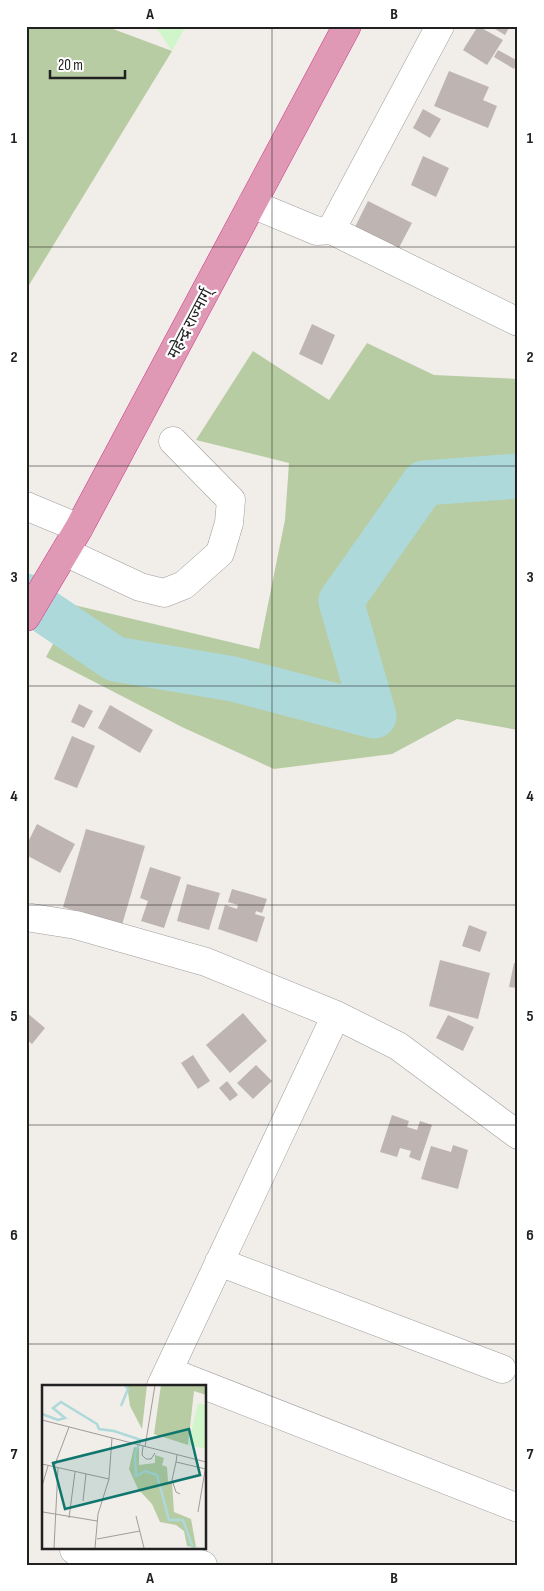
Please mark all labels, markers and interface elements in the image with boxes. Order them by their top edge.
text: A [145,5,154,24]
text: B [390,5,398,24]
scale bar [50,48,125,80]
text: 20 m [58,56,83,75]
text: 1 [11,129,18,148]
text: 1 [527,129,534,148]
street label: महेन्द्र राज्मार्ग् [163,282,218,362]
text: 2 [10,348,18,367]
text: 2 [526,348,534,367]
text: 3 [10,568,18,587]
text: 3 [526,568,534,587]
text: 4 [10,787,18,806]
text: 4 [526,787,534,806]
text: 5 [10,1007,18,1026]
text: 5 [526,1007,534,1026]
text: 6 [10,1226,18,1245]
text: 6 [526,1226,534,1245]
inset map [42,1385,206,1548]
text: 7 [11,1445,18,1464]
text: 7 [527,1445,534,1464]
text: A [145,1569,154,1588]
text: B [390,1569,398,1588]

